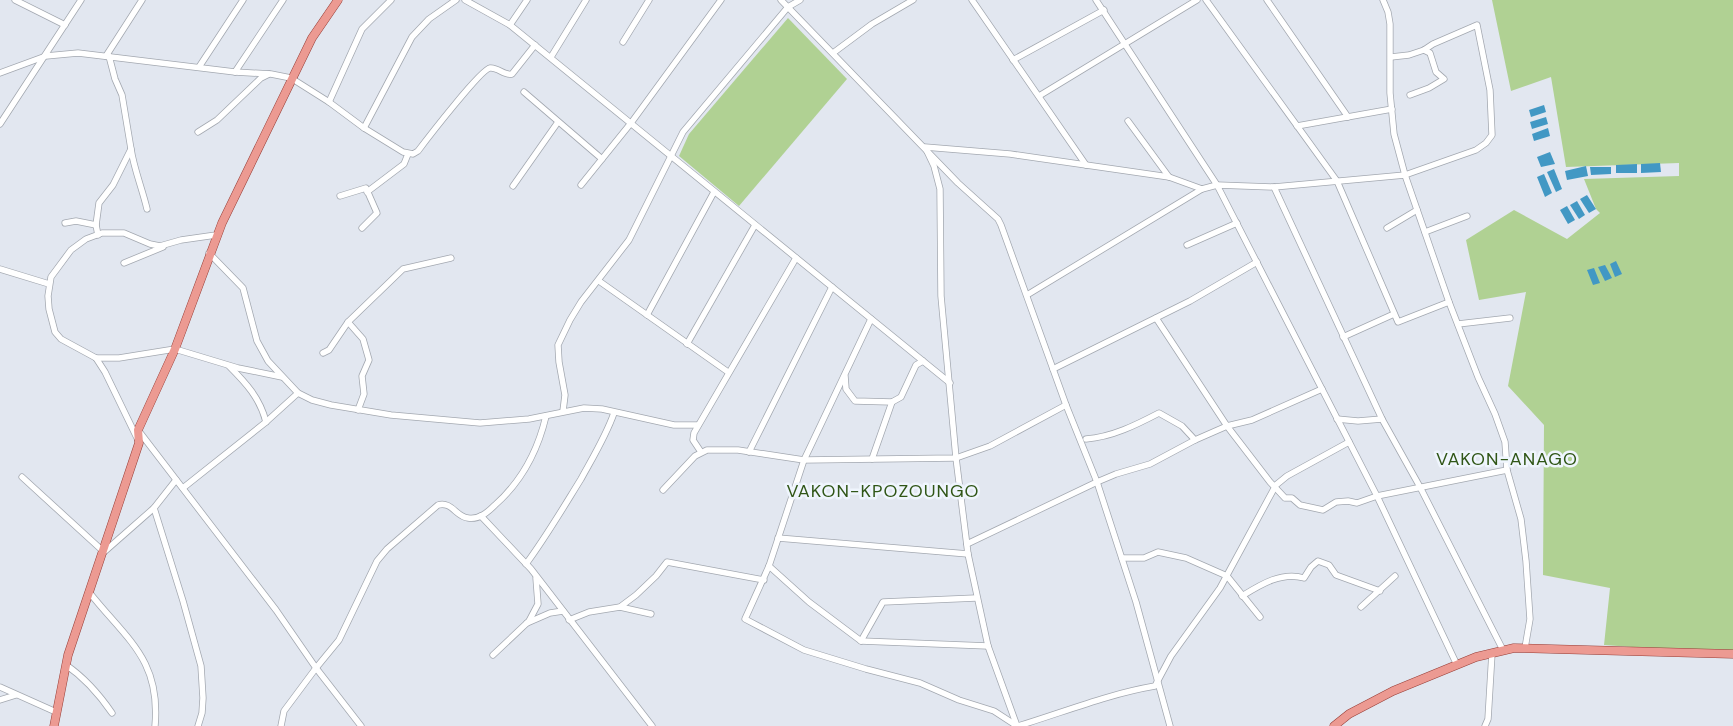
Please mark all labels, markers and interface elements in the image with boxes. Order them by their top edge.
district label: VAKON-ANAGO [1436,447,1578,471]
district label: VAKON-KPOZOUNGO [786,479,980,503]

